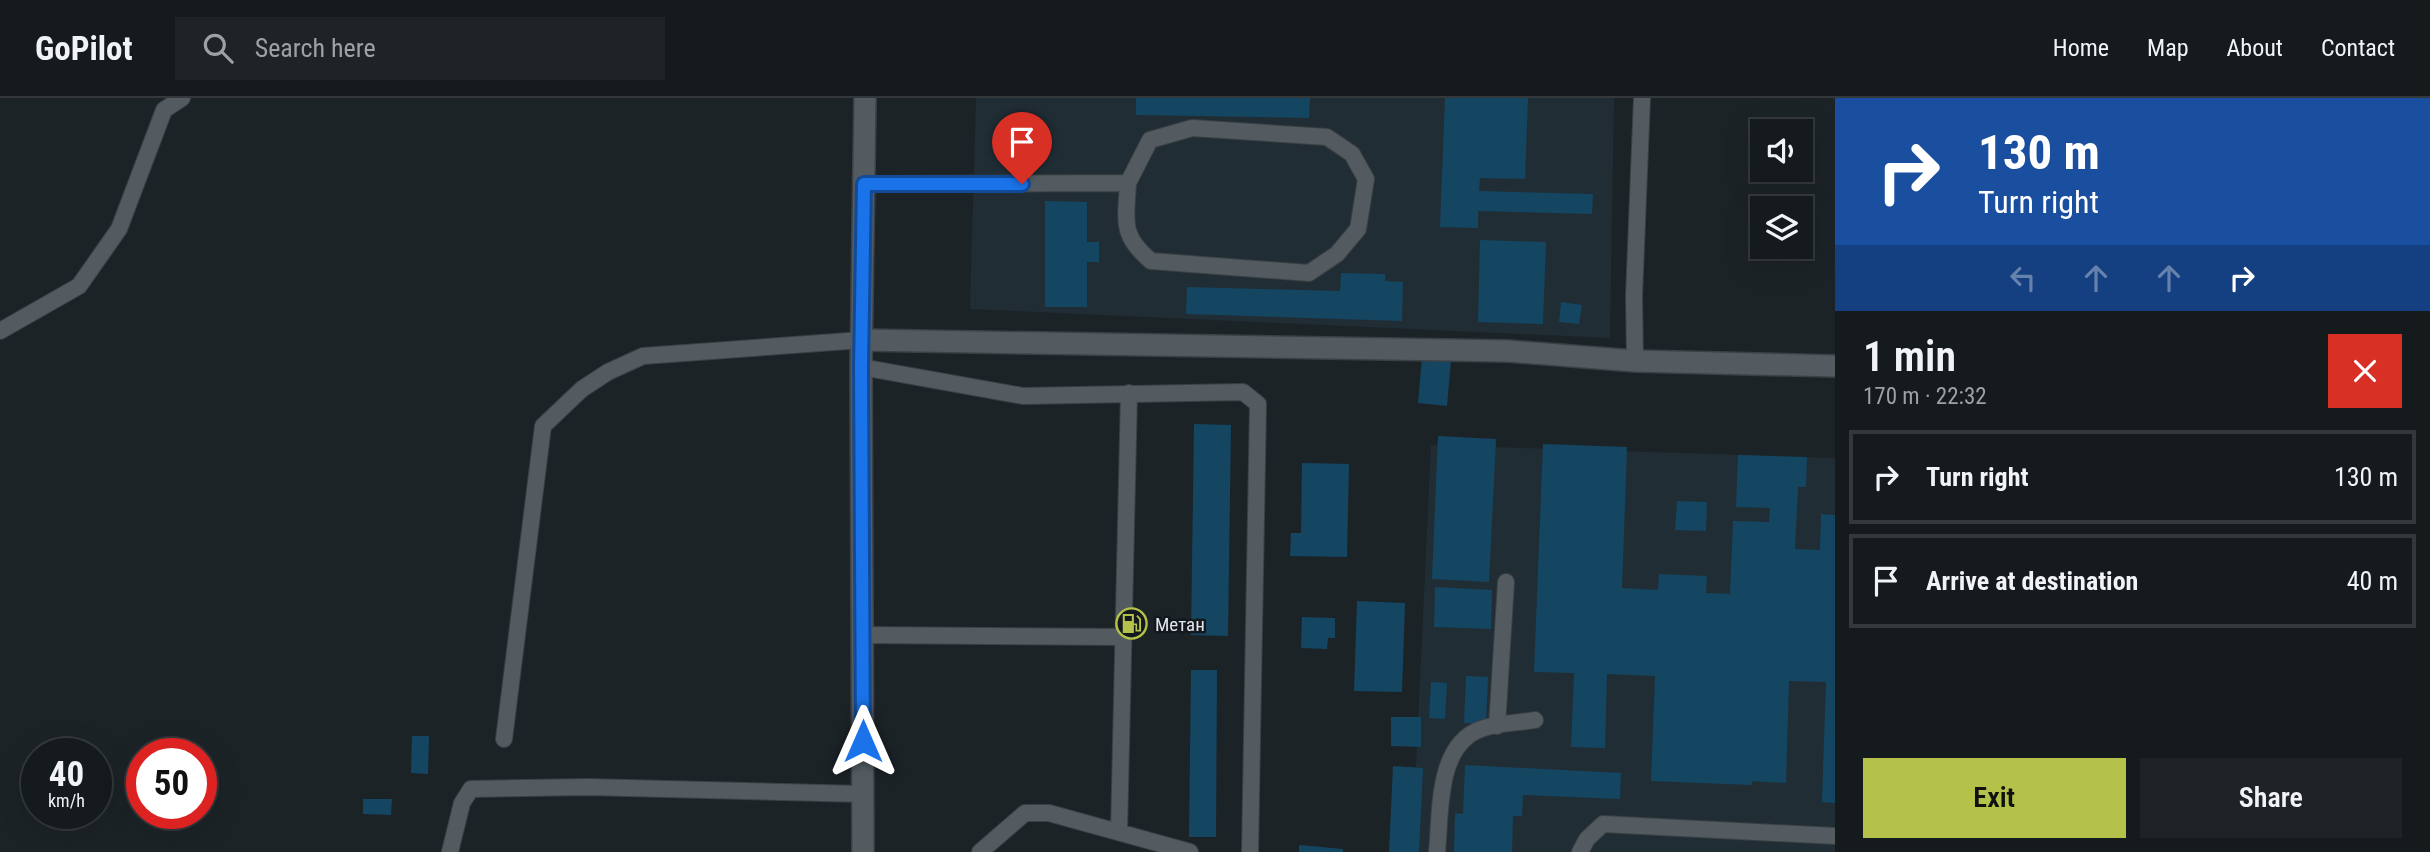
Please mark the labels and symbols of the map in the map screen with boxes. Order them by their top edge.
pin [992,112,1052,184]
fuel station icon: Метан [1115,607,1149,641]
place label: Метан [1155,613,1205,636]
position arrow [826,704,900,778]
speed limit sign: 50 [126,738,217,829]

